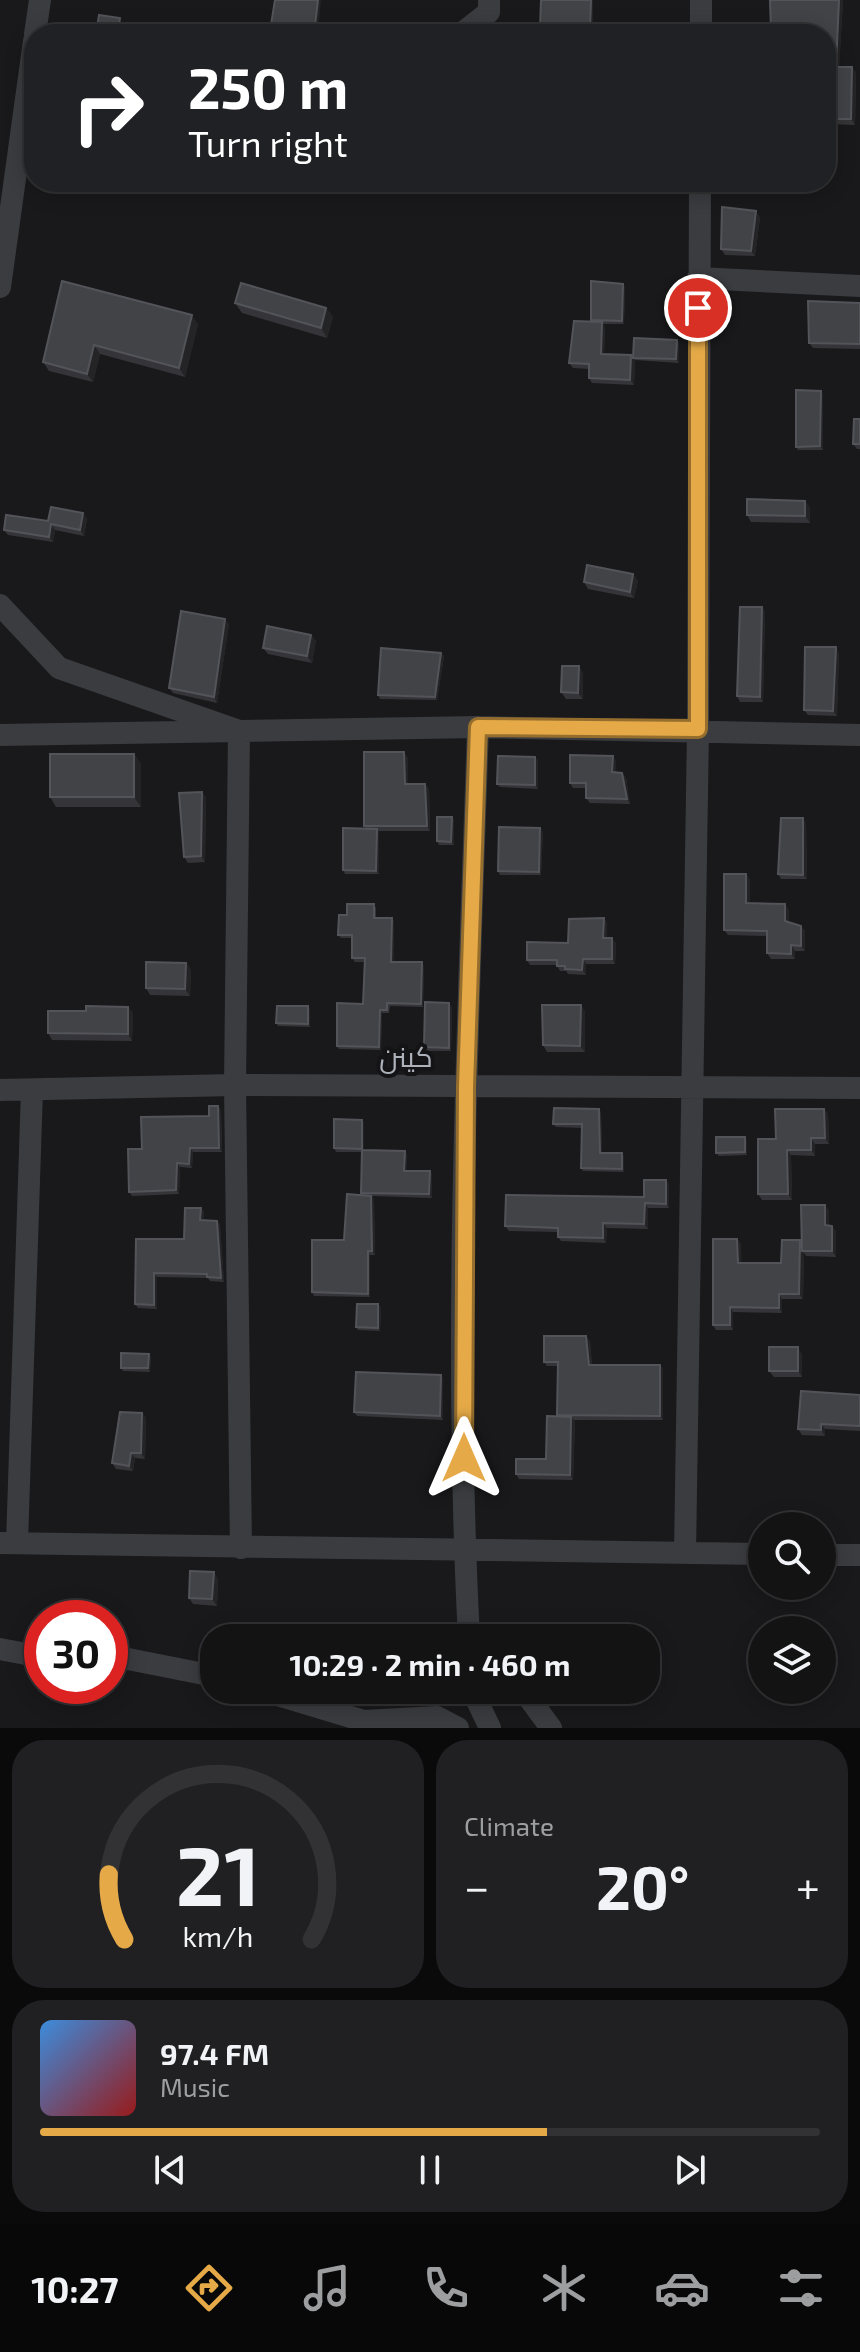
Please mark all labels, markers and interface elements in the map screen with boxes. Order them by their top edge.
text: 250 m [188,53,348,120]
icon: right [56,56,160,160]
text: Turn right [188,121,348,164]
pin [664,274,732,342]
icon: arrive [676,286,720,330]
street label: كينن [379,1039,433,1074]
position arrow [422,1416,506,1500]
map controls [748,1512,836,1704]
button: search [748,1512,836,1600]
speed limit sign: 30 [24,1600,128,1704]
button: layers [748,1616,836,1704]
text: 10:29 · 2 min · 460 m [289,1646,571,1682]
text: Climate [464,1810,554,1841]
text: 21 [176,1823,260,1923]
text: 20° [596,1850,689,1922]
text: − [464,1859,490,1912]
text: + [796,1859,820,1912]
text: km/h [183,1918,253,1953]
text: 97.4 FM [160,2035,269,2071]
text: Music [160,2071,230,2102]
icon: previous [148,2148,192,2192]
icon: pause [408,2148,452,2192]
icon: next [668,2148,712,2192]
icon: directions [181,2260,237,2316]
icon: music [299,2260,355,2316]
icon: phone [418,2260,474,2316]
icon: climate [536,2260,592,2316]
icon: car [654,2260,710,2316]
icon: filters [773,2260,829,2316]
text: 10:27 [31,2267,119,2310]

